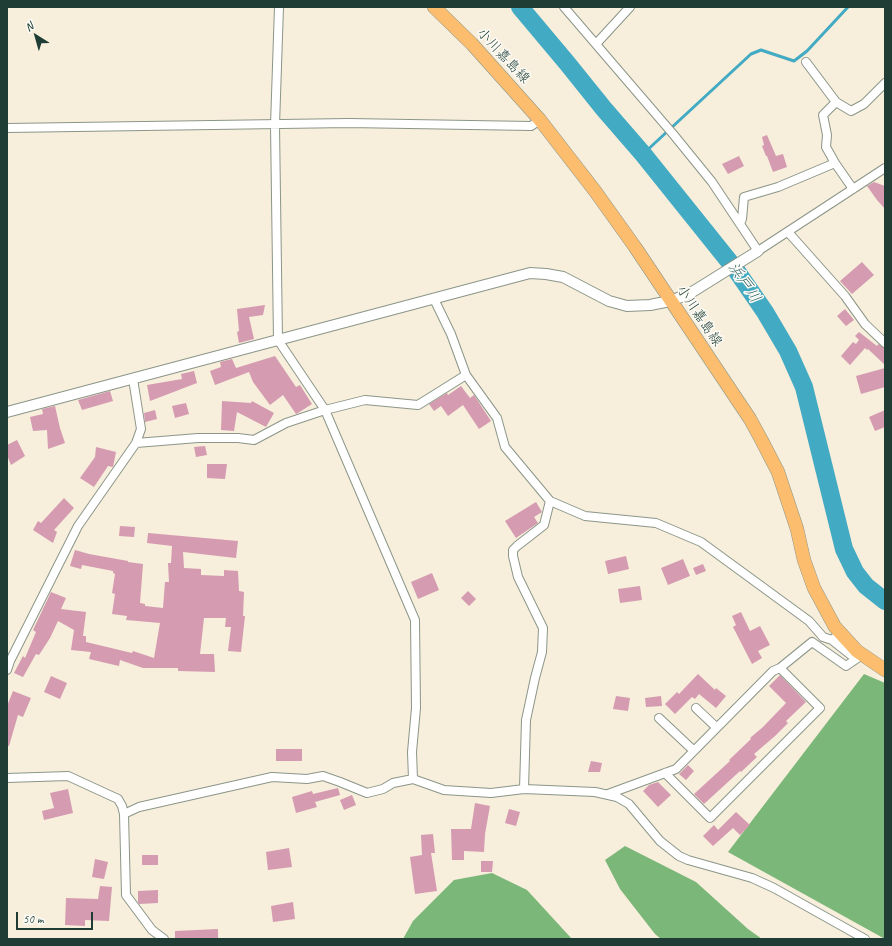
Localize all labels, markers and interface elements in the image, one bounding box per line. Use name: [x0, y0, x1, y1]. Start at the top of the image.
north arrow: [16, 16, 56, 56]
text: N: [22, 19, 36, 34]
street label: 小川嘉島線: [473, 25, 533, 87]
water label: 浜戸川: [724, 259, 764, 307]
street label: 小川嘉島線: [672, 282, 726, 350]
scale bar: [18, 904, 95, 930]
text: 50 m: [23, 911, 43, 927]

